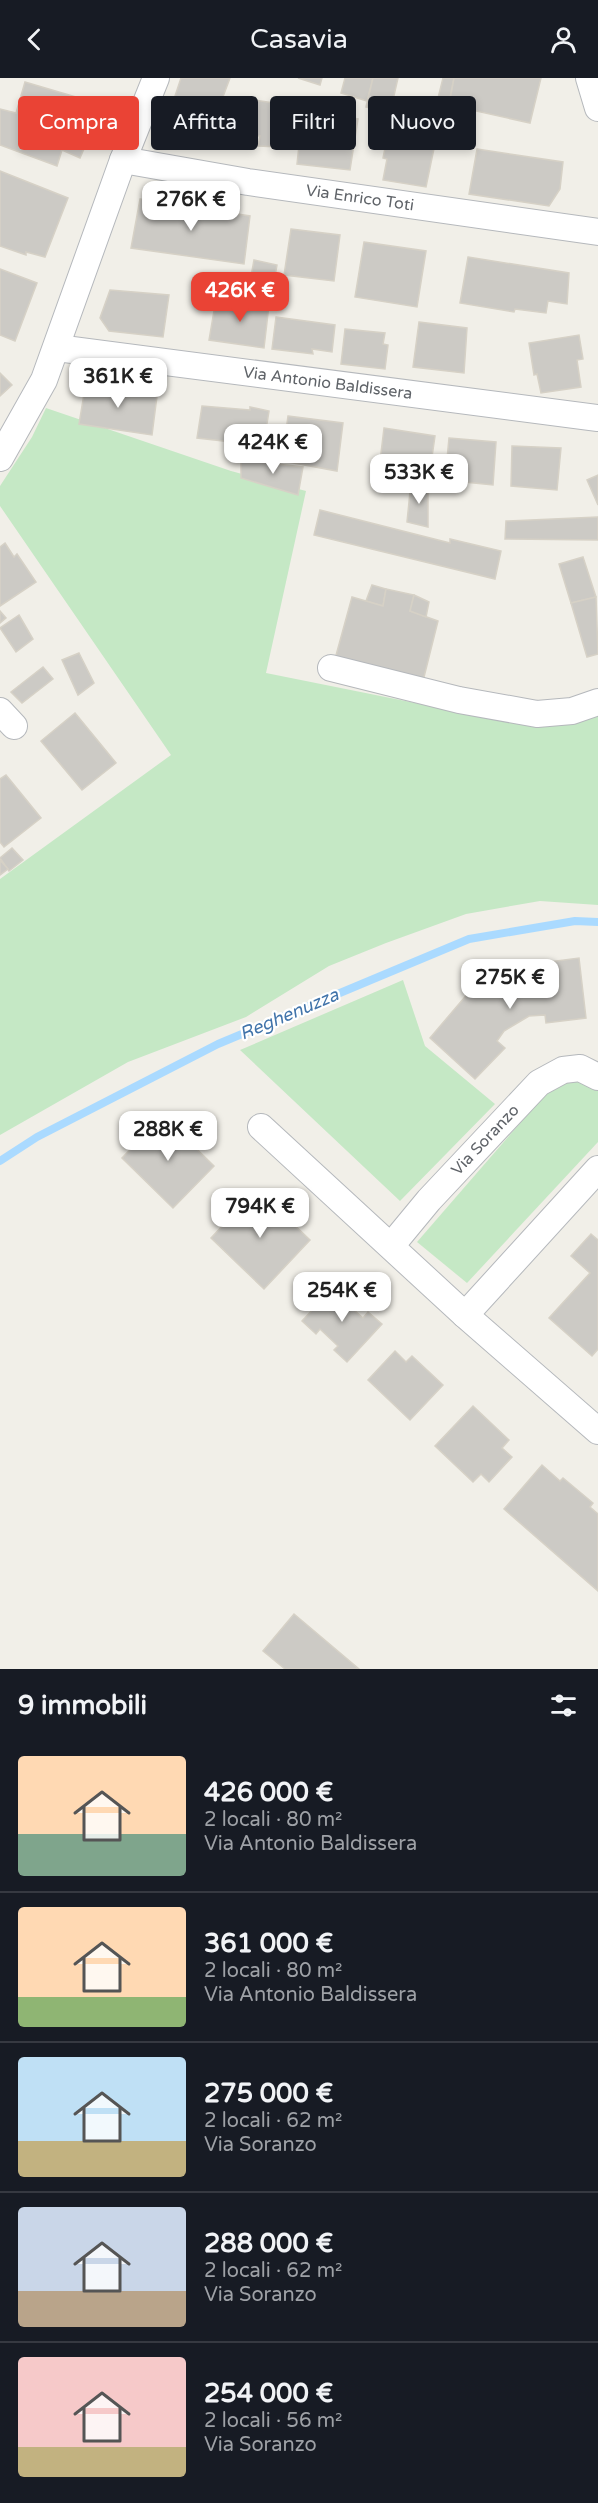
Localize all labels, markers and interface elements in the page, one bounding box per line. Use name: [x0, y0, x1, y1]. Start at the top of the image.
icon: back: [18, 23, 51, 56]
text: Casavia: [250, 23, 348, 56]
icon: person: [547, 23, 580, 56]
chip: Compra: [18, 96, 139, 150]
chip: Affitta: [151, 96, 258, 150]
chip: Filtri: [270, 96, 356, 150]
chip: Nuovo: [368, 96, 476, 150]
street label: Via Enrico Toti: [305, 180, 415, 216]
pin: 276K €: [142, 181, 240, 232]
text: 276K €: [156, 188, 226, 212]
pin: 426K €: [191, 272, 289, 323]
text: 426K €: [205, 279, 275, 303]
pin: 361K €: [69, 358, 167, 409]
street label: Via Antonio Baldissera: [242, 362, 414, 404]
text: 361K €: [83, 365, 153, 389]
pin: 424K €: [224, 424, 322, 475]
text: 424K €: [238, 431, 308, 455]
pin: 533K €: [370, 454, 468, 505]
text: 533K €: [384, 461, 454, 485]
pin: 275K €: [461, 959, 559, 1010]
text: 275K €: [475, 966, 545, 990]
water label: Reghenuzza: [236, 983, 343, 1045]
street label: Via Soranzo: [447, 1100, 524, 1180]
pin: 288K €: [119, 1111, 217, 1162]
text: 288K €: [133, 1118, 203, 1142]
pin: 794K €: [211, 1188, 309, 1239]
text: 794K €: [225, 1195, 295, 1219]
pin: 254K €: [293, 1272, 391, 1323]
text: 254K €: [307, 1279, 377, 1303]
icon: filters: [547, 1689, 580, 1722]
text: 9 immobili: [18, 1690, 147, 1721]
text: 426 000 €: [204, 1777, 333, 1808]
icon: home: [66, 1780, 138, 1852]
text: 2 locali · 80 m²: [204, 1808, 342, 1832]
text: Via Antonio Baldissera: [204, 1832, 417, 1856]
text: 361 000 €: [204, 1928, 333, 1959]
icon: home: [66, 1931, 138, 2003]
text: 2 locali · 80 m²: [204, 1959, 342, 1983]
text: Via Antonio Baldissera: [204, 1983, 417, 2007]
text: 275 000 €: [204, 2078, 333, 2109]
icon: home: [66, 2081, 138, 2153]
text: 2 locali · 62 m²: [204, 2109, 342, 2133]
text: Via Soranzo: [204, 2133, 317, 2157]
text: 288 000 €: [204, 2228, 333, 2259]
icon: home: [66, 2231, 138, 2303]
text: 2 locali · 62 m²: [204, 2259, 342, 2283]
text: Via Soranzo: [204, 2283, 317, 2307]
text: 254 000 €: [204, 2378, 333, 2409]
icon: home: [66, 2381, 138, 2453]
text: 2 locali · 56 m²: [204, 2409, 342, 2433]
text: Via Soranzo: [204, 2433, 317, 2457]

